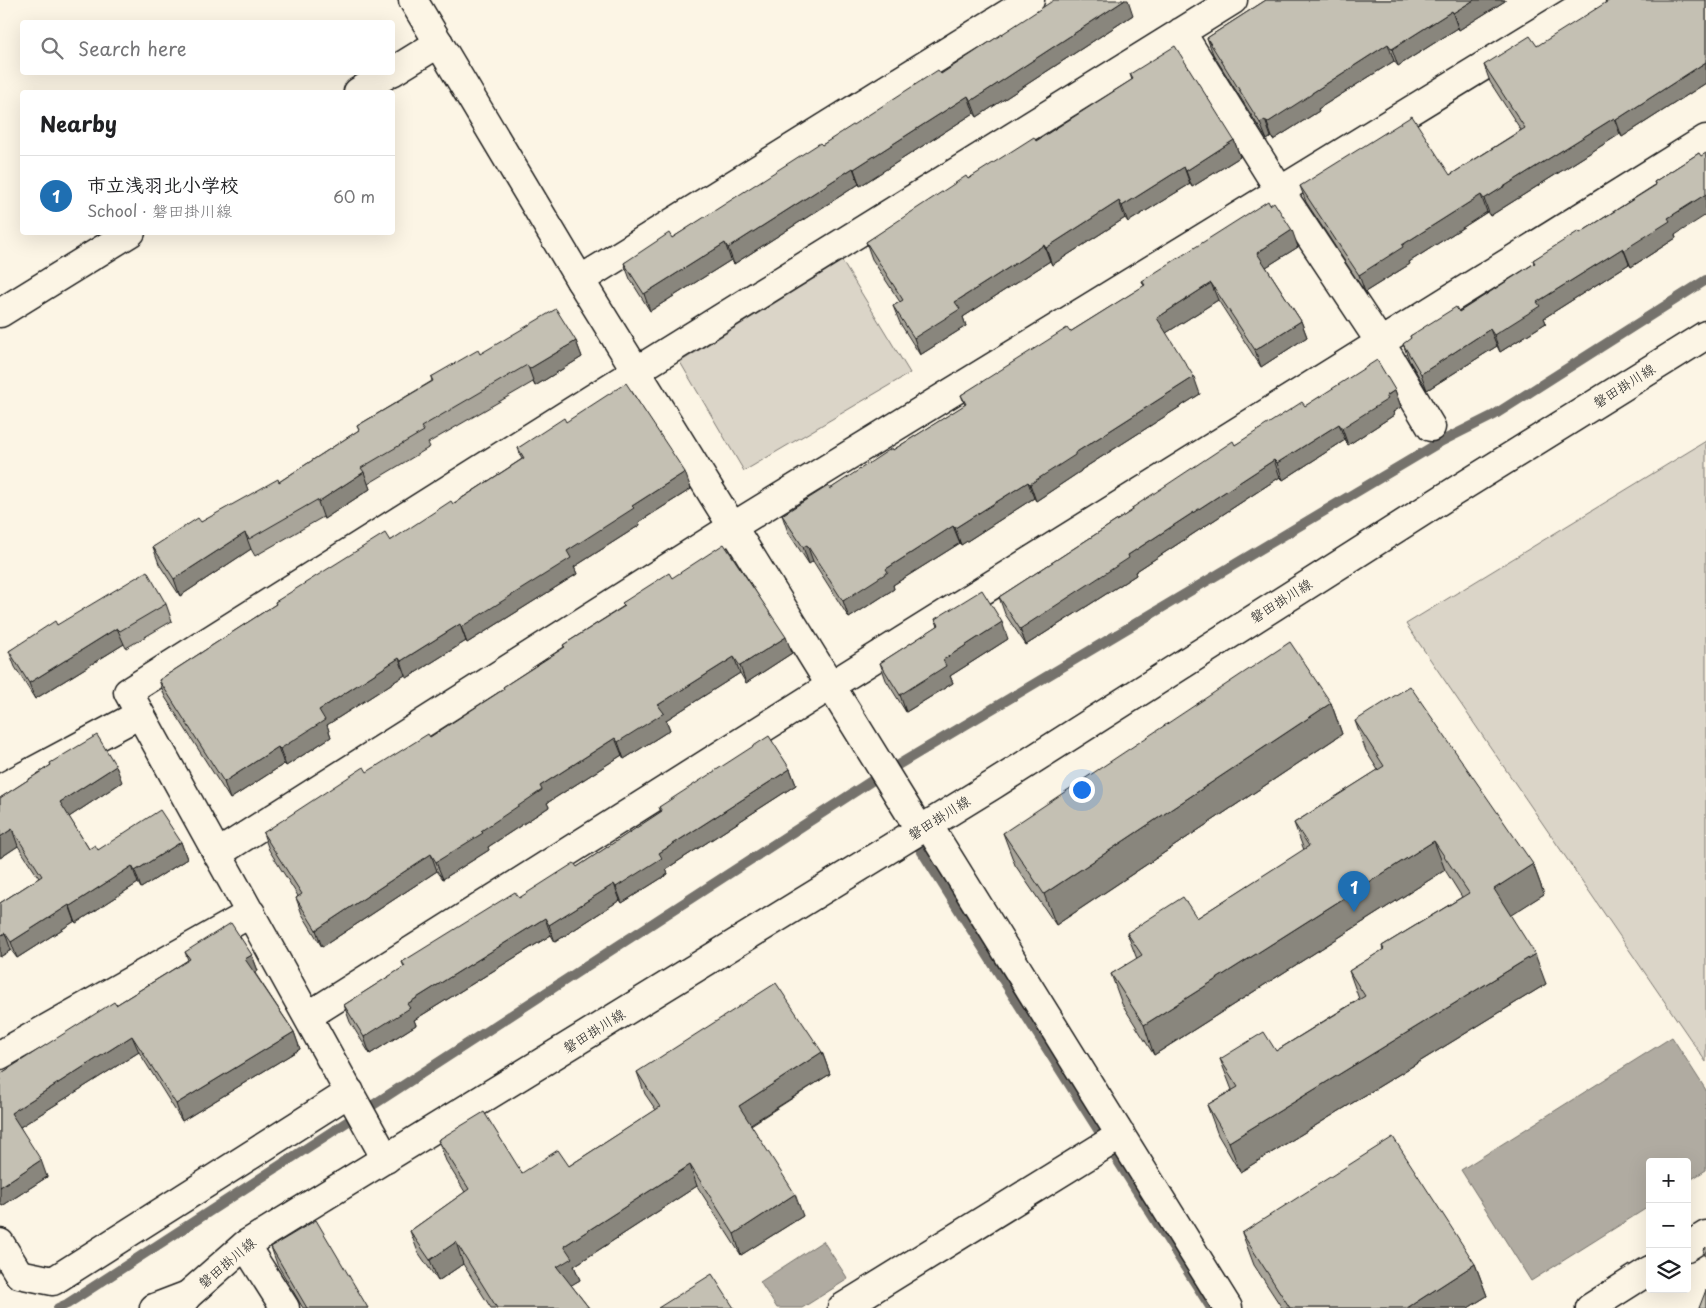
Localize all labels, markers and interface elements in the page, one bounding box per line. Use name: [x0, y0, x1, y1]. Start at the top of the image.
search box: [20, 20, 395, 75]
icon: search: [38, 34, 66, 62]
text: Search here: [78, 34, 187, 62]
text: Nearby: [40, 107, 117, 139]
text: 市立浅羽北小学校: [87, 170, 239, 198]
text: 1: [52, 184, 60, 208]
text: 60 m: [333, 184, 375, 208]
text: School · 磐田掛川線: [87, 198, 232, 222]
street label: 磐田掛川線: [1588, 358, 1659, 413]
street label: 磐田掛川線: [1245, 573, 1316, 628]
your location: [1069, 777, 1095, 803]
street label: 磐田掛川線: [903, 790, 974, 845]
pin: 1: [1338, 871, 1370, 912]
street label: 磐田掛川線: [558, 1003, 629, 1058]
map controls: [1646, 1158, 1691, 1293]
button: +: [1646, 1158, 1691, 1203]
button: −: [1646, 1203, 1691, 1248]
street label: 磐田掛川線: [193, 1232, 260, 1293]
button: layers: [1646, 1248, 1691, 1293]

